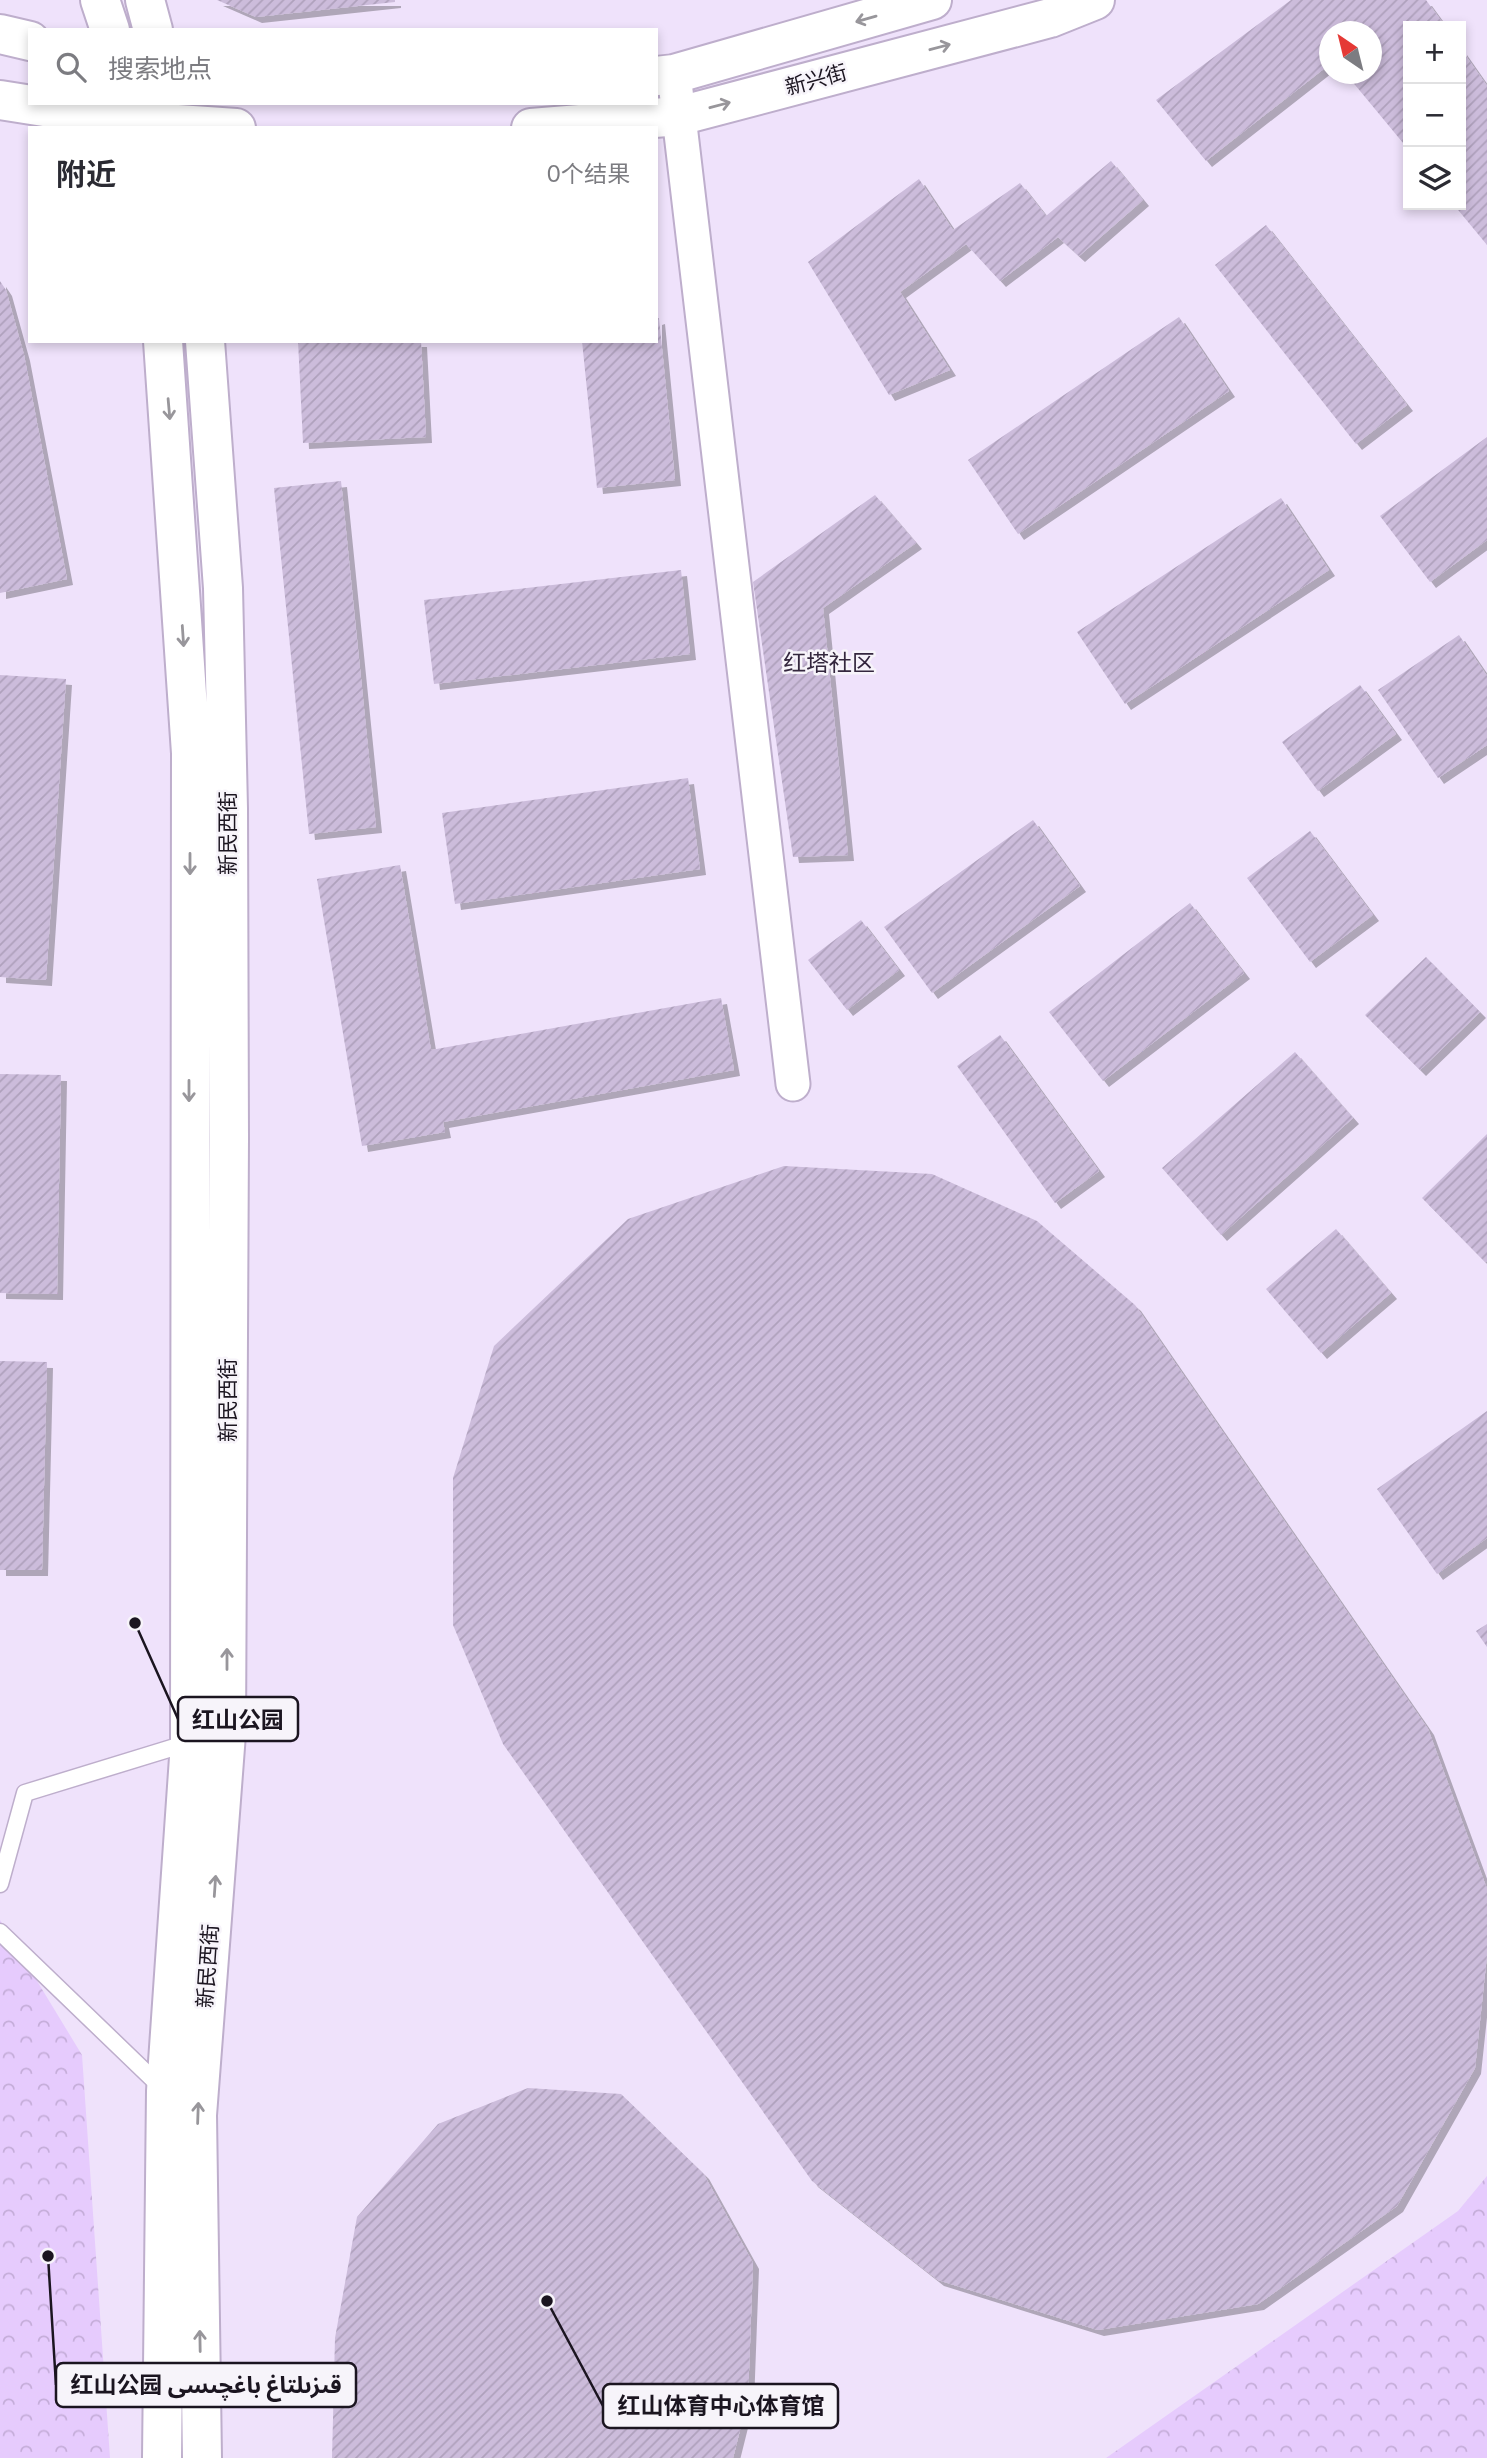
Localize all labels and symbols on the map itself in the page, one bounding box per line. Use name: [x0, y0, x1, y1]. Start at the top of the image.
one-way arrow: [855, 13, 877, 26]
north arrow: [1319, 21, 1382, 84]
one-way arrow: [928, 40, 951, 53]
street label: 新兴街: [782, 59, 850, 100]
one-way arrow: [708, 98, 731, 111]
one-way arrow: [163, 397, 176, 420]
one-way arrow: [177, 625, 190, 648]
district label: 红塔社区: [783, 649, 875, 677]
street label: 新民西街: [215, 791, 240, 875]
one-way arrow: [183, 852, 197, 875]
one-way arrow: [182, 1079, 196, 1102]
street label: 新民西街: [215, 1358, 240, 1442]
one-way arrow: [220, 1648, 234, 1671]
callout: 红山公园: [178, 1697, 298, 1741]
text: 红山公园: [192, 1706, 284, 1734]
one-way arrow: [208, 1875, 221, 1898]
street label: 新民西街: [192, 1923, 223, 2009]
one-way arrow: [191, 2102, 204, 2125]
one-way arrow: [193, 2330, 207, 2353]
callout: 红山公园 قىزىلتاغ باغچىسى: [56, 2363, 356, 2407]
text: 红山公园 قىزىلتاغ باغچىسى: [70, 2371, 342, 2402]
callout: 红山体育中心体育馆: [603, 2384, 838, 2428]
text: 红山体育中心体育馆: [618, 2392, 825, 2420]

